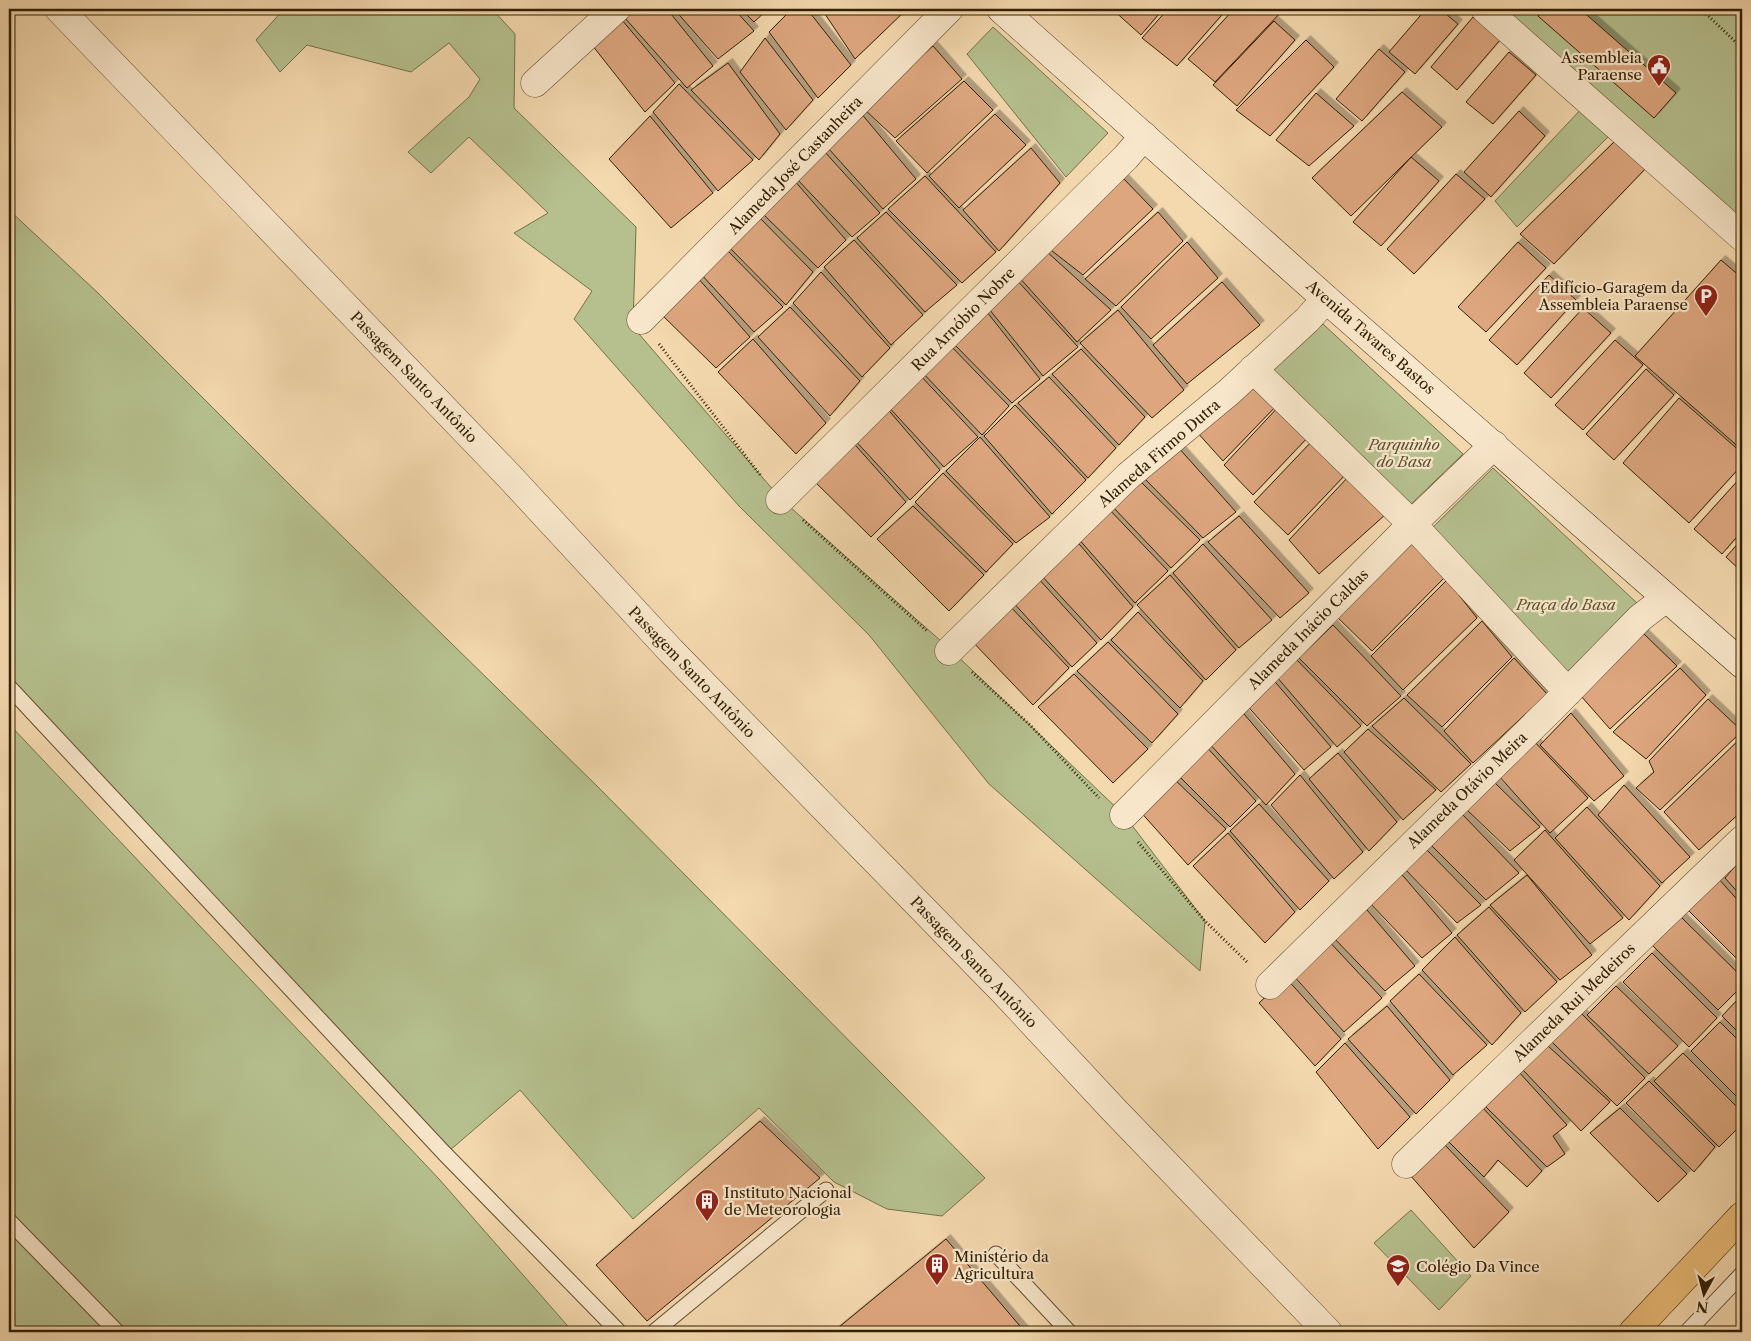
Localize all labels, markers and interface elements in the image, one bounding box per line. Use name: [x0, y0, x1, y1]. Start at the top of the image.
place label: Assembleia Paraense: [1560, 48, 1642, 84]
public building icon: Assembleia Paraense: [1646, 53, 1672, 87]
street label: Alameda José Castanheira: [723, 92, 866, 239]
street label: Rua Arnóbio Nobre: [907, 263, 1019, 375]
street label: Avenida Tavares Bastos: [1302, 275, 1439, 398]
place label: Edifício-Garagem da Assembleia Paraense: [1538, 278, 1688, 314]
parking icon: Edifício-Garagem da Assembleia Paraense: [1693, 283, 1719, 317]
street label: Passagem Santo Antônio: [346, 307, 482, 447]
street label: Alameda Firmo Dutra: [1093, 395, 1224, 512]
park label: Parquinho do Basa: [1367, 435, 1440, 471]
street label: Alameda Inácio Caldas: [1243, 565, 1372, 694]
park label: Praça do Basa: [1515, 595, 1616, 614]
street label: Passagem Santo Antônio: [624, 602, 760, 742]
street label: Alameda Otávio Meira: [1402, 728, 1531, 853]
street label: Passagem Santo Antônio: [906, 892, 1042, 1032]
street label: Alameda Rui Medeiros: [1508, 939, 1639, 1066]
place label: Instituto Nacional de Meteorologia: [724, 1183, 852, 1219]
building icon: Instituto Nacional de Meteorologia: [694, 1188, 720, 1222]
place label: Ministério da Agricultura: [953, 1247, 1049, 1283]
building icon: Ministério da Agricultura: [924, 1252, 950, 1286]
school or university icon: Colégio Da Vince: [1385, 1253, 1411, 1287]
place label: Colégio Da Vince: [1416, 1257, 1540, 1276]
north arrow: [1678, 1268, 1728, 1318]
text: N: [1695, 1297, 1710, 1317]

